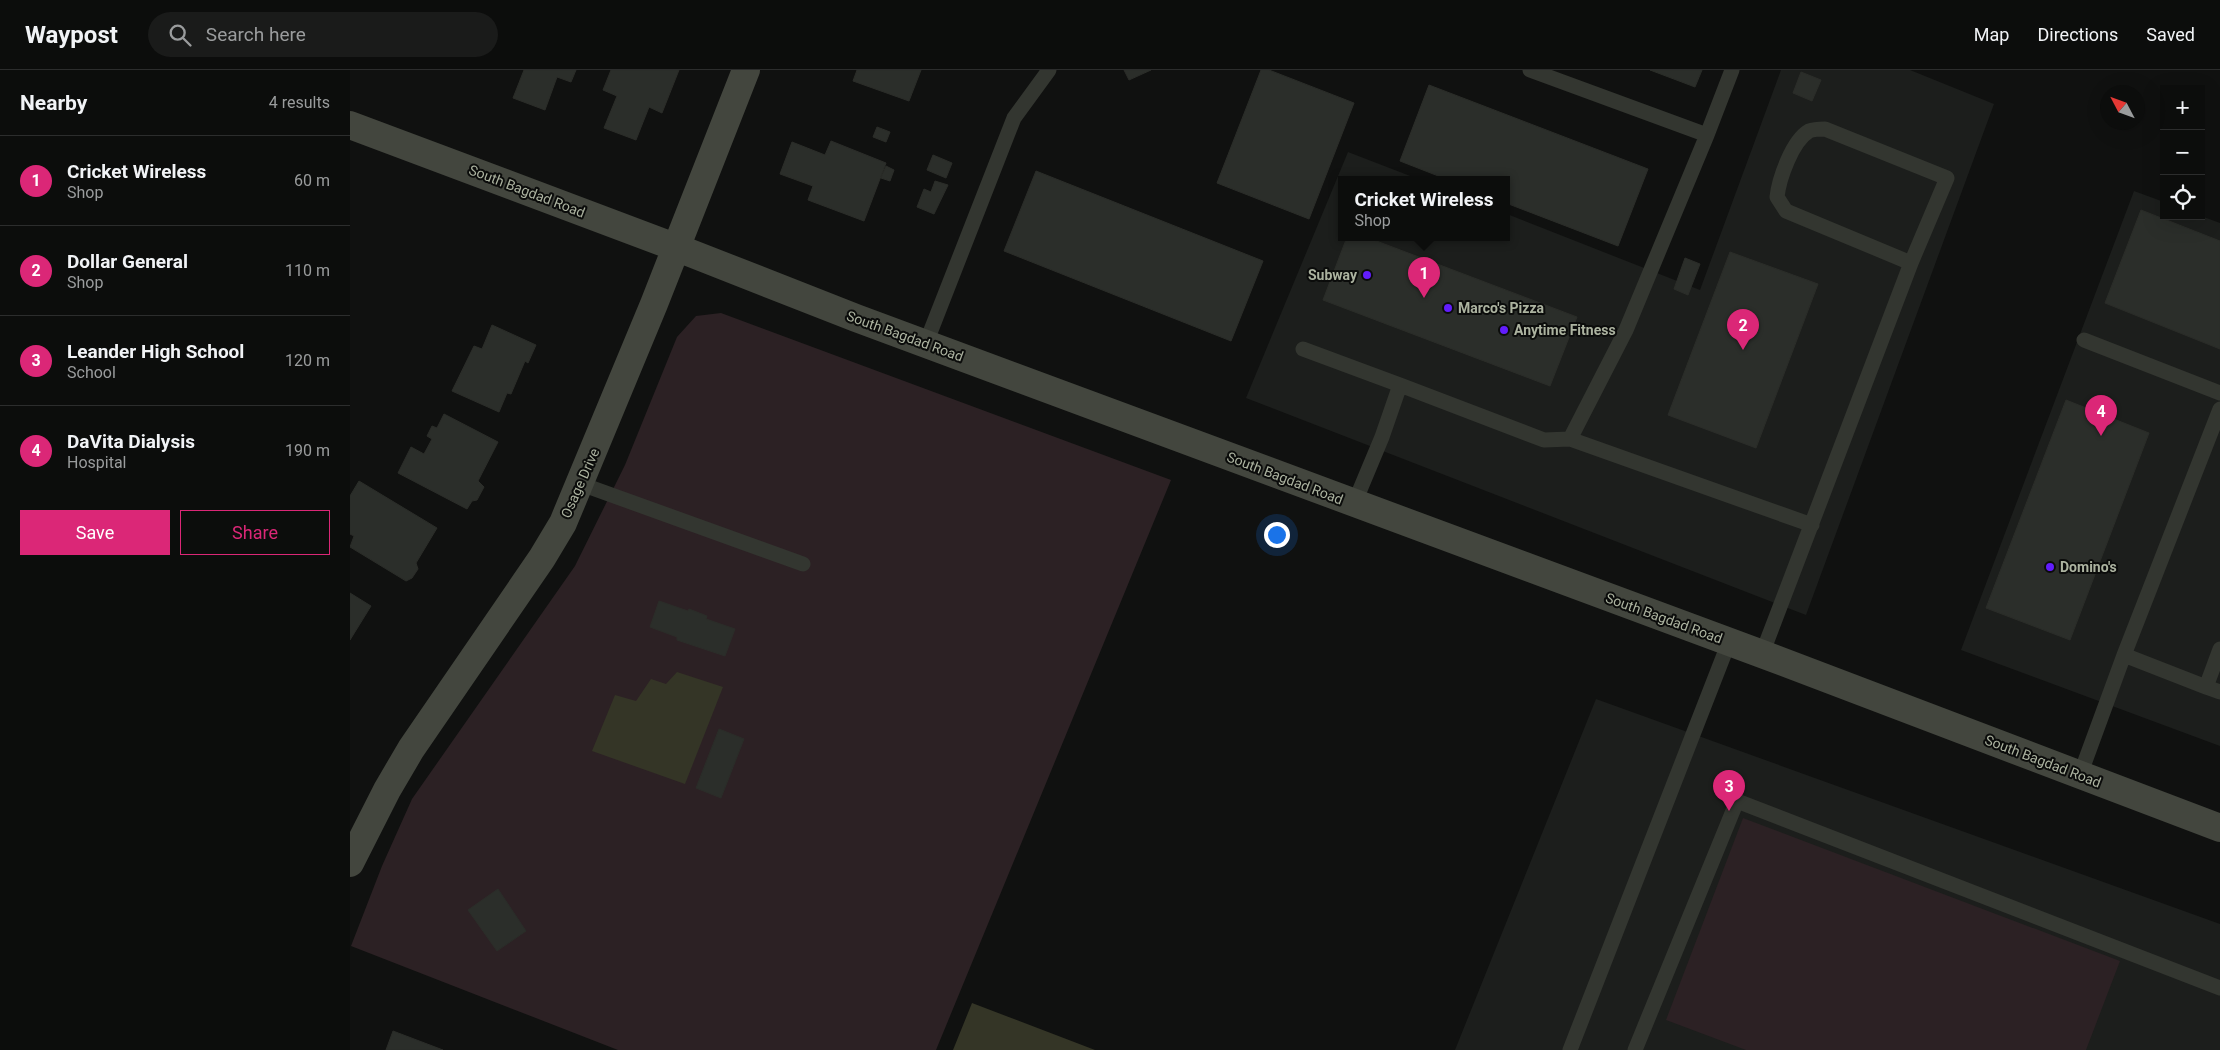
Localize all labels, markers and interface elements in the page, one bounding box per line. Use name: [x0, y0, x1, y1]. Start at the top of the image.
search box: [148, 12, 498, 57]
text: Waypost: [25, 21, 118, 49]
icon: search: [166, 21, 194, 49]
text: Search here: [206, 23, 306, 46]
text: Map: [1974, 24, 2009, 45]
text: Directions: [2037, 24, 2118, 45]
text: Saved: [2146, 24, 2195, 45]
north arrow: [2100, 85, 2145, 130]
map controls: [2160, 85, 2205, 220]
button: +: [2160, 85, 2205, 130]
text: Nearby: [20, 91, 87, 115]
text: 4 results: [269, 93, 330, 112]
button: −: [2160, 130, 2205, 175]
text: Cricket Wireless: [67, 160, 206, 183]
street label: South Bagdad Road: [467, 161, 587, 221]
text: 1: [31, 171, 41, 190]
text: 60 m: [294, 171, 330, 190]
button: locate: [2160, 175, 2205, 220]
popup: [1338, 176, 1510, 241]
text: Shop: [67, 183, 103, 202]
text: Cricket Wireless: [1354, 188, 1494, 211]
text: Shop: [1354, 211, 1391, 230]
text: Dollar General: [67, 250, 188, 273]
pin: 1: [1408, 257, 1440, 298]
text: 2: [31, 261, 41, 280]
text: 110 m: [285, 261, 330, 280]
place label: Subway: [1308, 267, 1358, 283]
marker: Subway: [1361, 269, 1373, 281]
text: Shop: [67, 273, 103, 292]
place label: Marco's Pizza: [1458, 300, 1545, 316]
marker: Marco's Pizza: [1442, 302, 1454, 314]
street label: South Bagdad Road: [844, 307, 966, 365]
pin: 2: [1727, 309, 1759, 350]
place label: Anytime Fitness: [1514, 322, 1616, 338]
marker: Anytime Fitness: [1498, 324, 1510, 336]
text: Leander High School: [67, 340, 244, 363]
text: 3: [31, 351, 41, 370]
text: 120 m: [285, 351, 330, 370]
text: School: [67, 363, 116, 382]
pin: 4: [2085, 395, 2117, 436]
text: DaVita Dialysis: [67, 430, 195, 453]
text: 4: [31, 441, 41, 460]
text: 190 m: [285, 441, 330, 460]
street label: Osage Drive: [558, 446, 602, 520]
street label: South Bagdad Road: [1225, 448, 1345, 508]
text: Hospital: [67, 453, 127, 472]
button: Save: [20, 510, 170, 555]
button: Share: [180, 510, 330, 555]
your location: [1264, 522, 1290, 548]
place label: Domino's: [2060, 559, 2117, 575]
marker: Domino's: [2044, 561, 2056, 573]
street label: South Bagdad Road: [1603, 589, 1725, 647]
street label: South Bagdad Road: [1983, 731, 2103, 791]
pin: 3: [1713, 770, 1745, 811]

